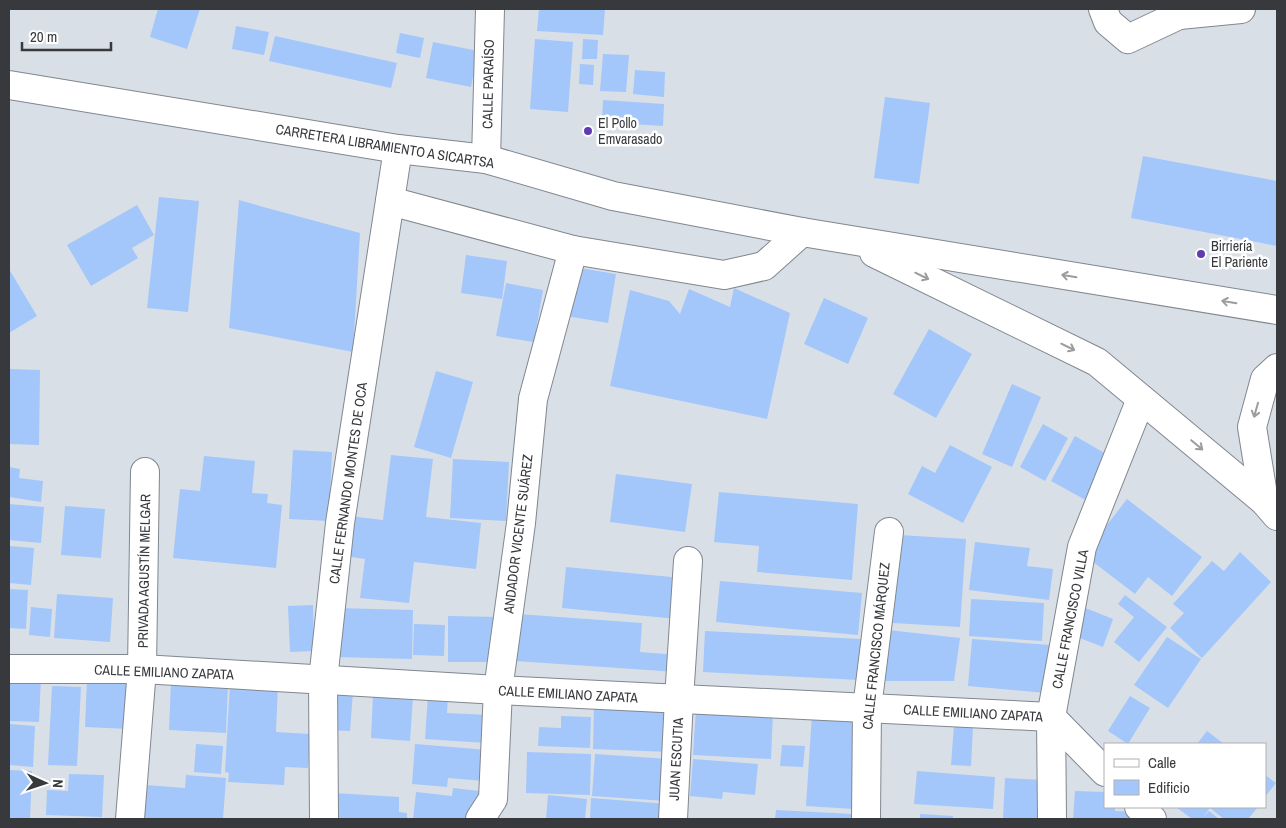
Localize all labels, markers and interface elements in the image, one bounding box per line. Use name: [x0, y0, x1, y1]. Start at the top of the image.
scale bar: [22, 20, 111, 52]
text: 20 m: [30, 26, 57, 47]
street label: CALLE PARAÍSO: [478, 39, 498, 129]
place label: El Pollo Emvarasado: [598, 114, 662, 148]
street label: CARRETERA LIBRAMIENTO A SICARTSA: [274, 120, 496, 172]
marker: El Pollo Emvarasado: [582, 125, 594, 137]
place label: Birriería El Pariente: [1211, 237, 1268, 271]
marker: Birriería El Pariente: [1195, 248, 1207, 260]
one-way arrow: [1061, 270, 1077, 280]
one-way arrow: [914, 272, 929, 281]
one-way arrow: [1222, 297, 1238, 307]
one-way arrow: [1060, 343, 1075, 353]
street label: CALLE FERNANDO MONTES DE OCA: [325, 381, 371, 585]
one-way arrow: [1251, 402, 1261, 418]
one-way arrow: [1190, 440, 1203, 451]
street label: ANDADOR VICENTE SUÁREZ: [499, 453, 537, 616]
street label: PRIVADA AGUSTÍN MELGAR: [134, 494, 154, 648]
street label: CALLE FRANCISCO VILLA: [1048, 547, 1092, 690]
street label: CALLE FRANCISCO MÁRQUEZ: [858, 562, 894, 730]
street label: CALLE EMILIANO ZAPATA: [94, 661, 234, 683]
street label: CALLE EMILIANO ZAPATA: [498, 681, 639, 707]
street label: CALLE EMILIANO ZAPATA: [903, 700, 1044, 726]
street label: JUAN ESCUTIA: [665, 717, 687, 801]
legend: [1104, 743, 1266, 808]
text: Calle: [1148, 752, 1176, 773]
north arrow: [20, 758, 70, 808]
text: Edificio: [1148, 777, 1190, 798]
text: N: [49, 779, 67, 788]

